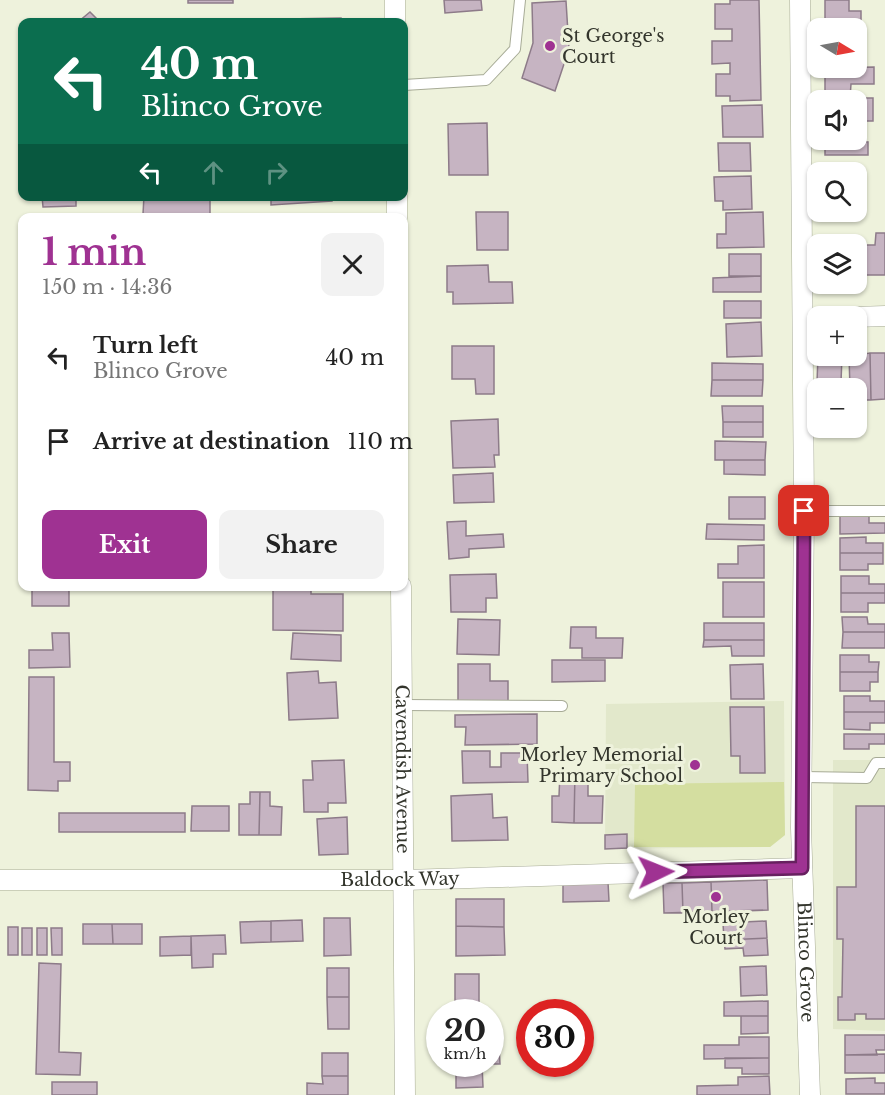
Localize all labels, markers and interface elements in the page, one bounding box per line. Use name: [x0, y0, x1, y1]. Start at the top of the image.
north arrow: [807, 18, 867, 78]
map controls: [807, 18, 867, 438]
place label: St George's Court: [562, 25, 664, 68]
text: 40 m: [141, 38, 258, 90]
marker: St George's Court: [543, 39, 557, 53]
icon: left: [42, 42, 120, 120]
text: Blinco Grove: [141, 90, 323, 123]
button: sound: [807, 90, 867, 150]
icon: left: [134, 156, 167, 189]
icon: ahead: [197, 156, 230, 189]
icon: right: [260, 156, 293, 189]
button: search: [807, 162, 867, 222]
text: 1 min: [42, 230, 146, 275]
button: close: [321, 233, 384, 296]
button: layers: [807, 234, 867, 294]
text: 150 m · 14:36: [42, 275, 172, 299]
button: +: [807, 306, 867, 366]
text: Turn left: [93, 332, 198, 359]
icon: left: [42, 341, 75, 374]
text: 40 m: [326, 344, 384, 371]
text: Blinco Grove: [93, 359, 228, 383]
button: −: [807, 378, 867, 438]
icon: arrive: [42, 425, 75, 458]
text: Arrive at destination: [93, 428, 330, 455]
text: 110 m: [348, 428, 413, 455]
pin: [778, 485, 829, 536]
icon: arrive: [787, 494, 820, 527]
button: Exit: [42, 510, 207, 579]
button: Share: [219, 510, 384, 579]
street label: Cavendish Avenue: [391, 684, 414, 854]
place label: Morley Memorial Primary School: [520, 744, 683, 787]
marker: Morley Memorial Primary School: [688, 758, 702, 772]
position arrow: [624, 840, 688, 904]
street label: Baldock Way: [340, 867, 460, 891]
marker: Morley Court: [709, 890, 723, 904]
street label: Blinco Grove: [792, 901, 819, 1023]
place label: Morley Court: [683, 906, 750, 949]
speed limit sign: 30: [516, 999, 594, 1077]
text: 20: [444, 1012, 486, 1049]
text: km/h: [444, 1044, 486, 1063]

